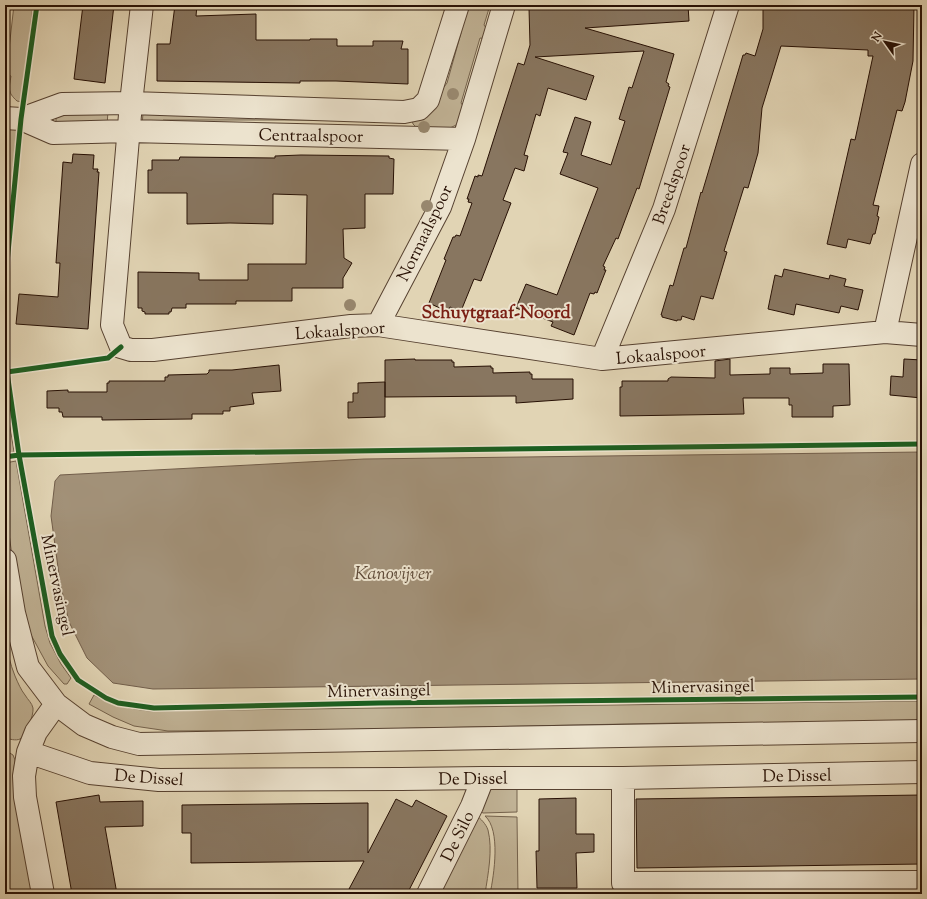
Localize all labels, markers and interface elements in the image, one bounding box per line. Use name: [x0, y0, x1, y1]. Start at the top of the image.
north arrow: [865, 22, 905, 62]
text: N: [868, 29, 887, 46]
street label: Centraalspoor: [258, 124, 364, 150]
street label: Breedspoor: [648, 141, 698, 228]
street label: Normaalspoor: [392, 181, 460, 286]
district label: Schuytgraaf-Noord: [421, 301, 571, 327]
street label: Lokaalspoor: [294, 317, 387, 347]
street label: Lokaalspoor: [615, 340, 708, 372]
street label: Minervasingel: [34, 532, 79, 639]
water label: Kanovijver: [354, 562, 432, 588]
street label: Minervasingel: [651, 675, 755, 701]
street label: Minervasingel: [327, 679, 431, 705]
street label: De Dissel: [762, 764, 832, 790]
street label: De Dissel: [113, 765, 184, 793]
street label: De Dissel: [438, 767, 508, 793]
street label: De Silo: [436, 807, 481, 866]

